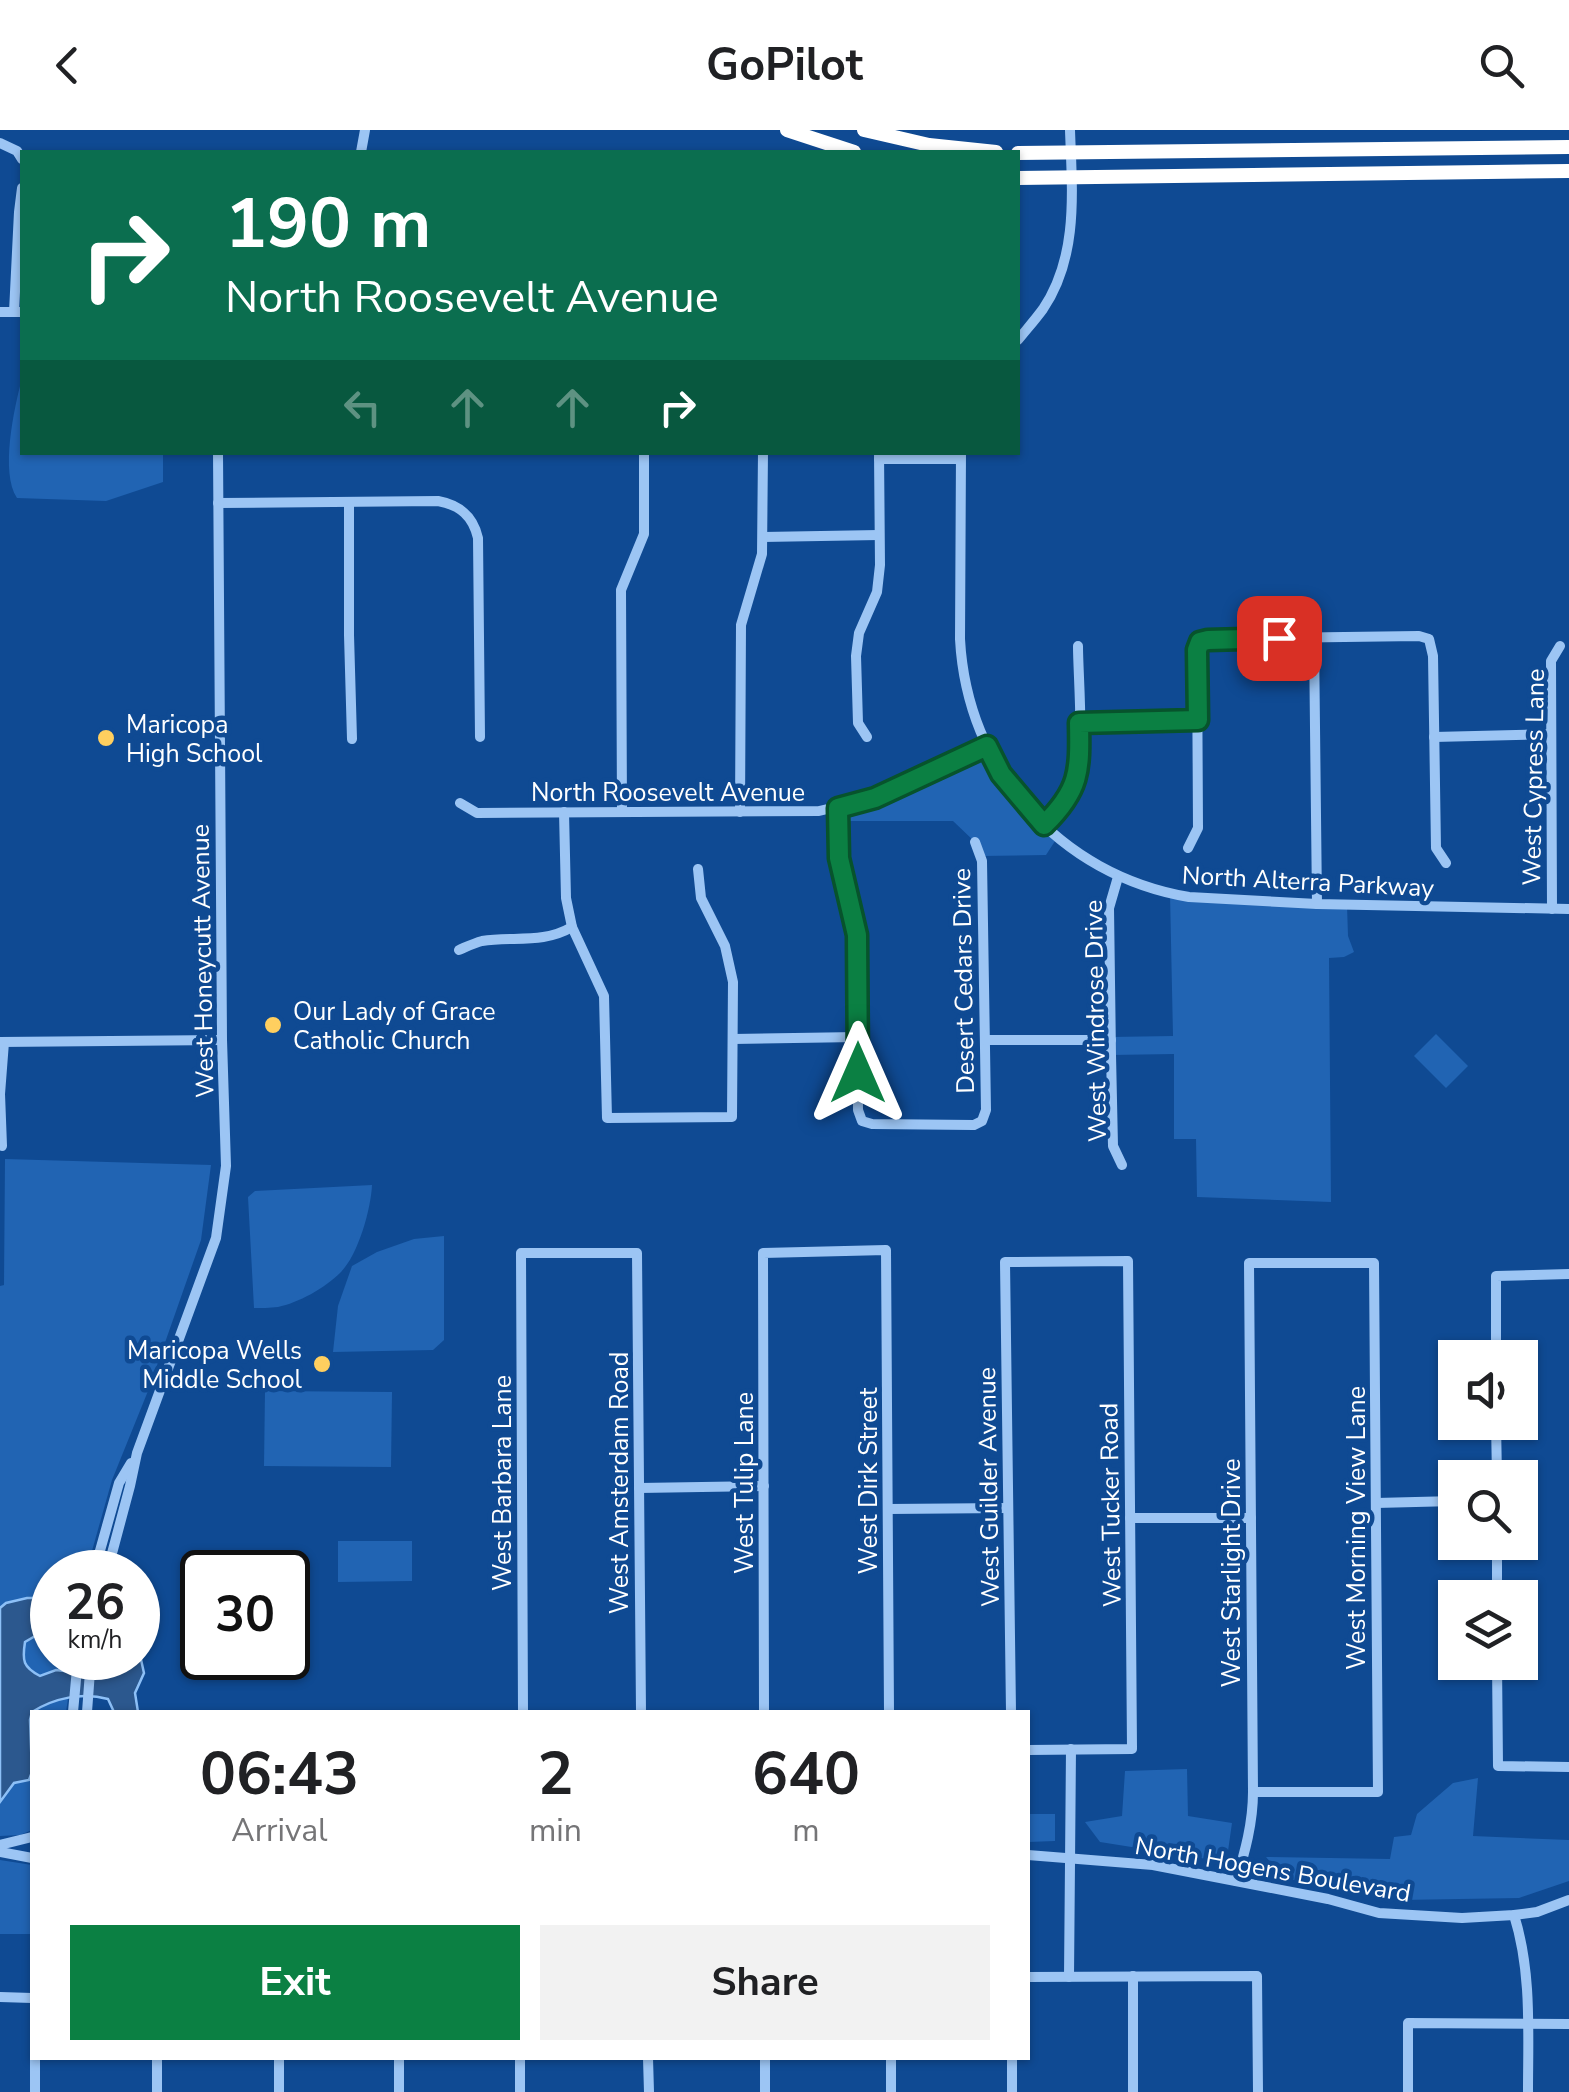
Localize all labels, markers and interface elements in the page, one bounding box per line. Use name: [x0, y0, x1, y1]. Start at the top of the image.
text: GoPilot: [706, 35, 863, 96]
icon: back: [40, 38, 95, 93]
icon: search: [1474, 38, 1529, 93]
text: 190 m: [225, 176, 431, 272]
icon: right: [60, 190, 190, 320]
text: North Roosevelt Avenue: [225, 267, 719, 328]
icon: left: [335, 380, 390, 435]
icon: ahead: [440, 380, 495, 435]
icon: ahead: [545, 380, 600, 435]
icon: right: [650, 380, 705, 435]
pin: [1237, 596, 1322, 681]
icon: arrive: [1252, 611, 1307, 666]
street label: West Cypress Lane: [1515, 668, 1553, 886]
place label: Maricopa High School: [126, 708, 263, 771]
marker: Maricopa High School: [95, 727, 117, 749]
street label: North Roosevelt Avenue: [531, 776, 805, 810]
street label: West Honeycutt Avenue: [184, 824, 222, 1098]
street label: North Alterra Parkway: [1181, 858, 1435, 906]
street label: Desert Cedars Drive: [945, 868, 983, 1094]
street label: West Windrose Drive: [1077, 900, 1115, 1142]
place label: Our Lady of Grace Catholic Church: [293, 995, 496, 1058]
marker: Our Lady of Grace Catholic Church: [262, 1014, 284, 1036]
position arrow: [806, 1021, 910, 1125]
place label: Maricopa Wells Middle School: [127, 1334, 303, 1397]
map controls: [1438, 1340, 1538, 1680]
button: sound: [1438, 1340, 1538, 1440]
street label: West Amsterdam Road: [603, 1352, 637, 1614]
marker: Maricopa Wells Middle School: [311, 1353, 333, 1375]
street label: West Guilder Avenue: [970, 1367, 1008, 1607]
street label: West Barbara Lane: [486, 1375, 520, 1591]
street label: West Morning View Lane: [1340, 1386, 1374, 1670]
street label: West Dirk Street: [852, 1387, 886, 1574]
street label: West Tulip Lane: [728, 1392, 762, 1574]
street label: West Tucker Road: [1092, 1403, 1130, 1607]
street label: West Starlight Drive: [1215, 1458, 1249, 1688]
button: search: [1438, 1460, 1538, 1560]
speed limit sign: 30: [180, 1550, 310, 1680]
text: 26: [65, 1568, 125, 1637]
button: layers: [1438, 1580, 1538, 1680]
text: km/h: [67, 1623, 123, 1657]
text: 06:43: [200, 1733, 359, 1815]
text: 2: [537, 1733, 573, 1815]
text: 640: [752, 1733, 860, 1815]
text: Arrival: [231, 1809, 328, 1852]
text: min: [529, 1809, 582, 1852]
text: m: [792, 1809, 820, 1852]
street label: North Hogens Boulevard: [1132, 1829, 1413, 1911]
button: Exit: [70, 1925, 520, 2040]
button: Share: [540, 1925, 990, 2040]

